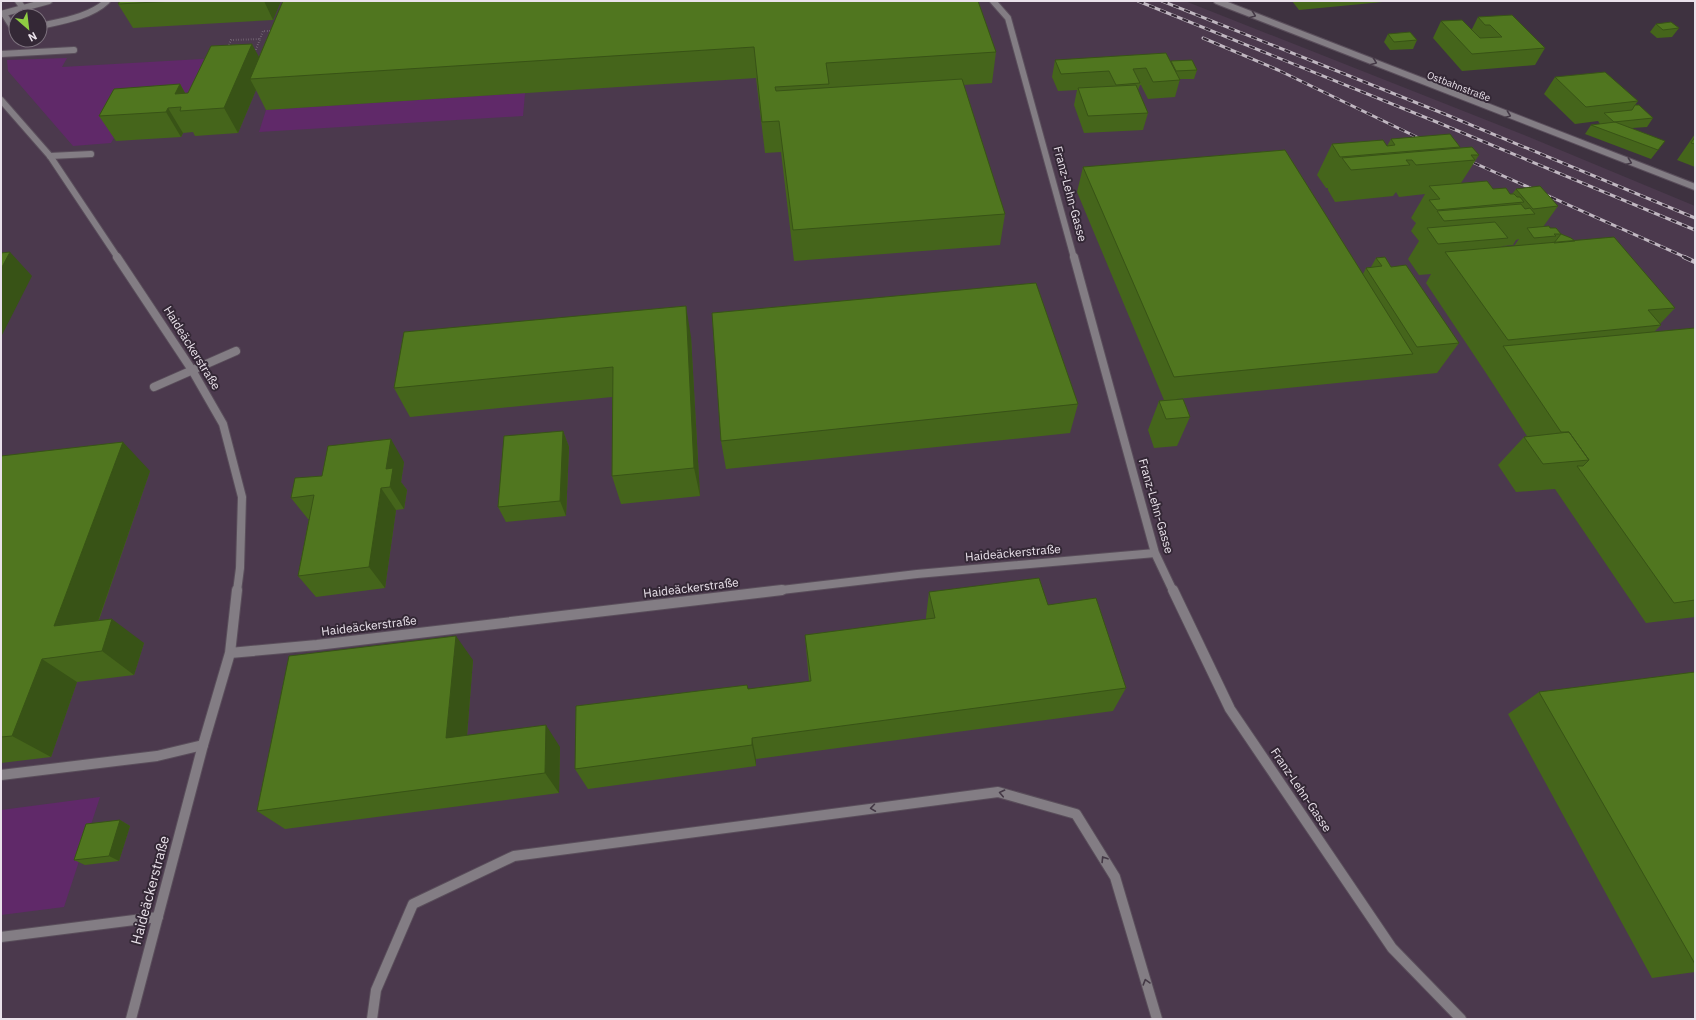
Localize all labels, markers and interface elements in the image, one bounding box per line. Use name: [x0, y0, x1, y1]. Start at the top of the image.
north arrow: [8, 8, 48, 48]
one-way arrow: [1249, 11, 1256, 19]
text: N: [26, 29, 39, 45]
one-way arrow: [1371, 58, 1378, 66]
street label: Ostbahnstraße: [1425, 68, 1493, 105]
one-way arrow: [1505, 110, 1512, 118]
street label: Franz-Lehn-Gasse: [1051, 145, 1091, 244]
one-way arrow: [1626, 157, 1633, 165]
street label: Haideäckerstraße: [161, 303, 224, 393]
street label: Franz-Lehn-Gasse: [1136, 457, 1177, 556]
street label: Haideäckerstraße: [964, 541, 1062, 564]
street label: Haideäckerstraße: [642, 574, 740, 601]
street label: Haideäckerstraße: [320, 612, 418, 639]
street label: Franz-Lehn-Gasse: [1268, 745, 1335, 835]
one-way arrow: [999, 790, 1005, 798]
one-way arrow: [870, 803, 876, 812]
street label: Haideäckerstraße: [127, 833, 173, 946]
one-way arrow: [1101, 856, 1109, 863]
one-way arrow: [1142, 978, 1151, 985]

